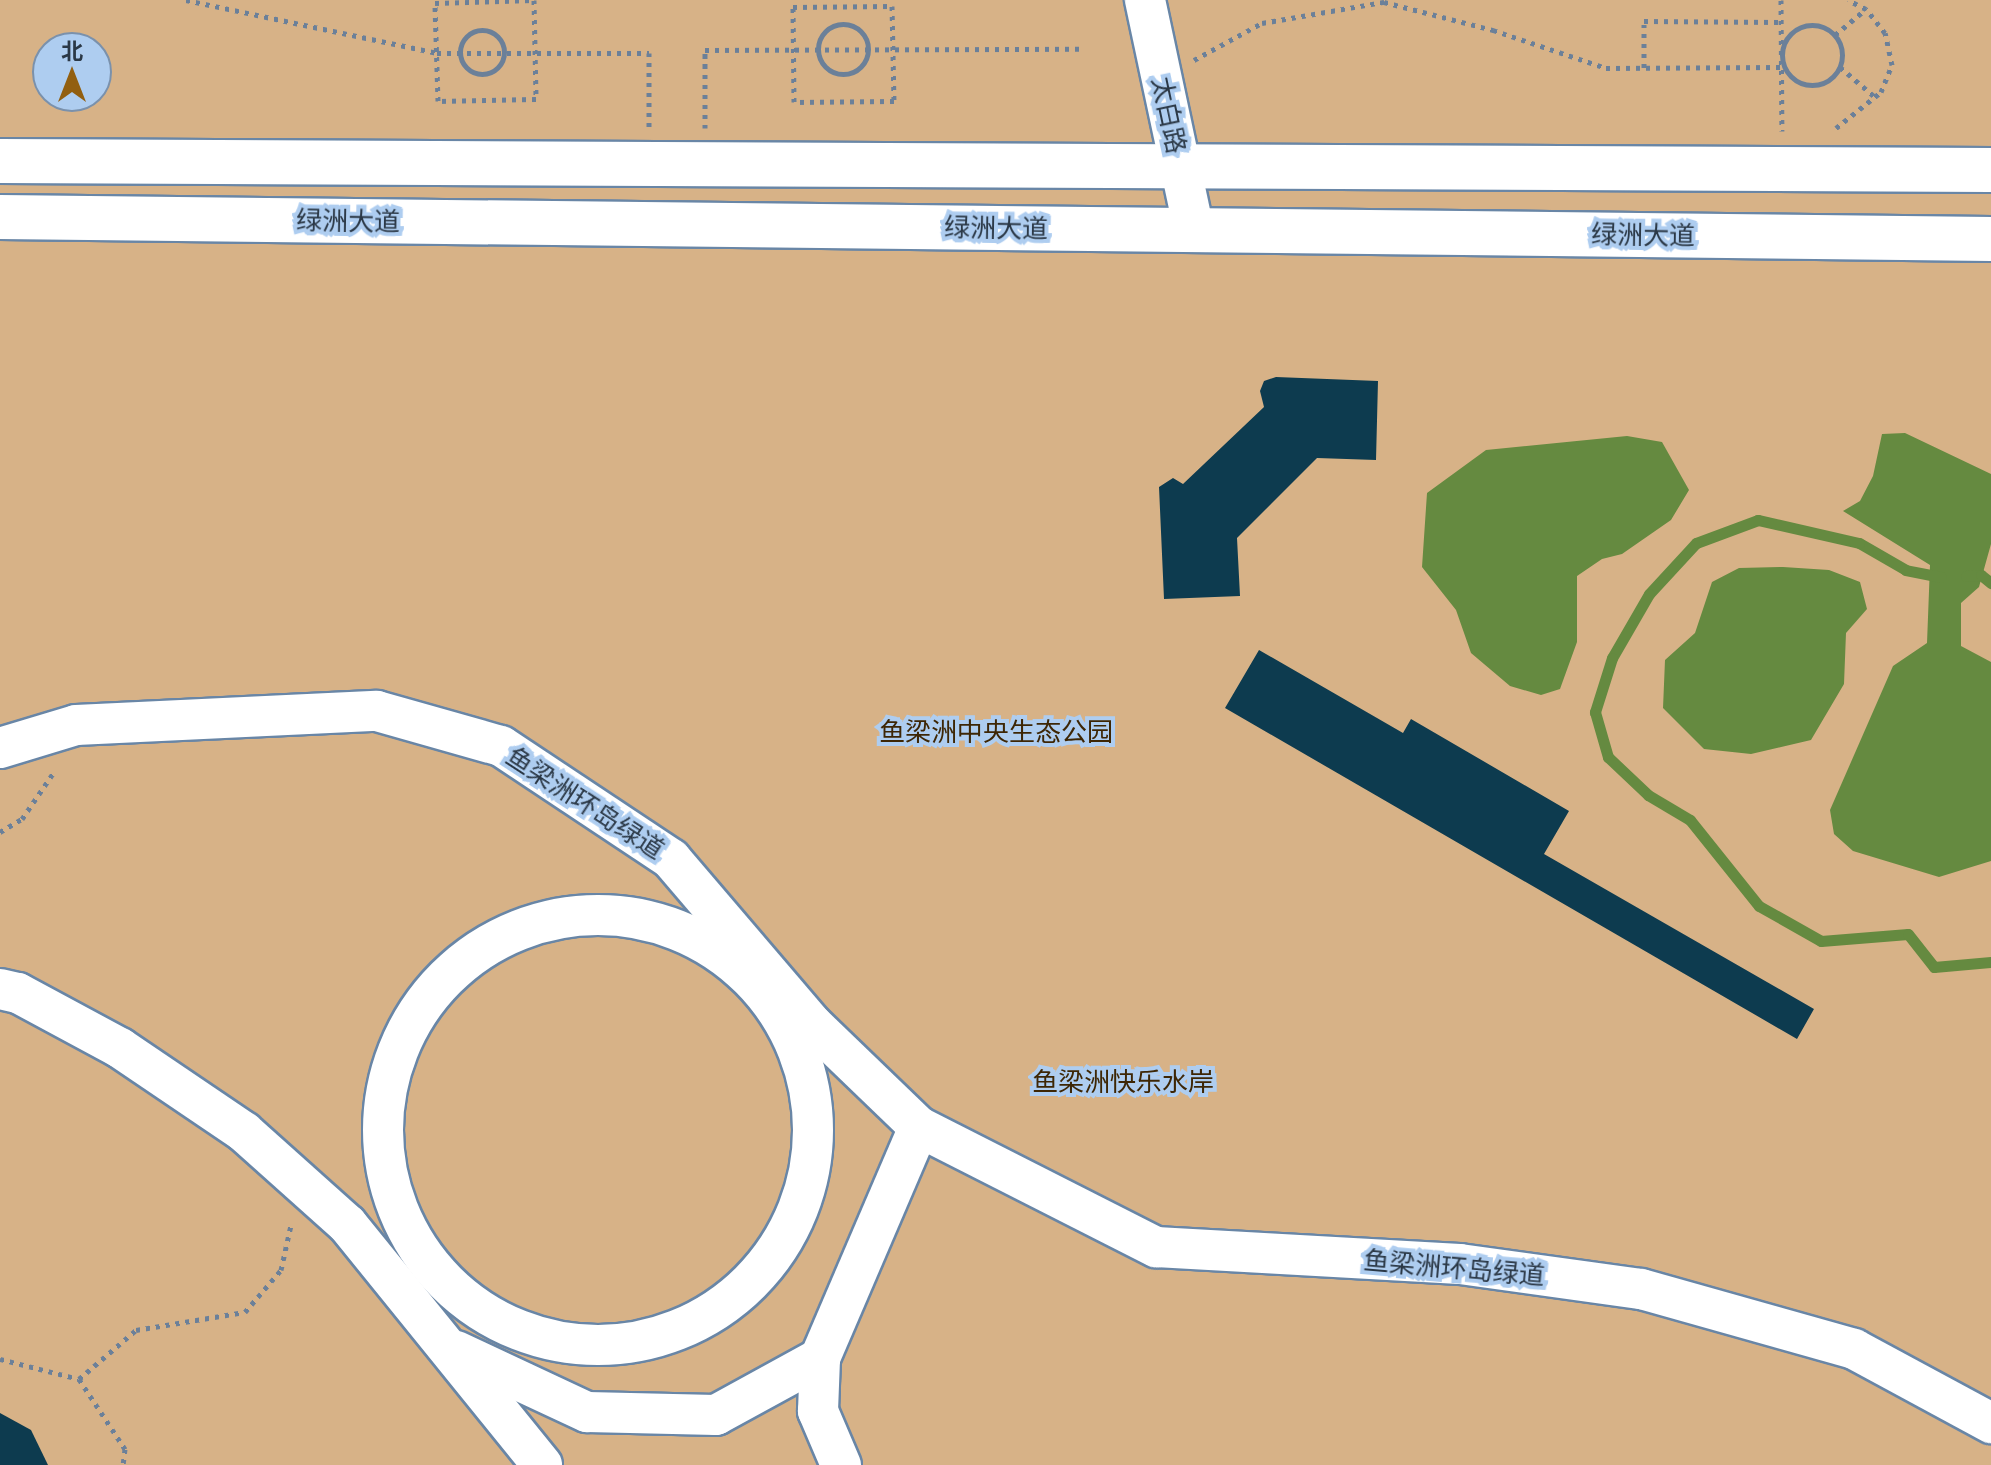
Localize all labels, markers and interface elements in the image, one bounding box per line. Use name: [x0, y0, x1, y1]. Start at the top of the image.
north arrow: [32, 32, 112, 112]
text: 北: [61, 35, 83, 65]
street label: 太白路: [1146, 74, 1192, 156]
street label: 绿洲大道: [296, 204, 400, 238]
street label: 绿洲大道: [944, 211, 1048, 245]
street label: 绿洲大道: [1591, 218, 1695, 252]
park label: 鱼梁洲中央生态公园: [879, 716, 1113, 748]
street label: 鱼梁洲环岛绿道: [500, 740, 670, 866]
park label: 鱼梁洲快乐水岸: [1032, 1066, 1214, 1098]
street label: 鱼梁洲环岛绿道: [1362, 1245, 1546, 1291]

